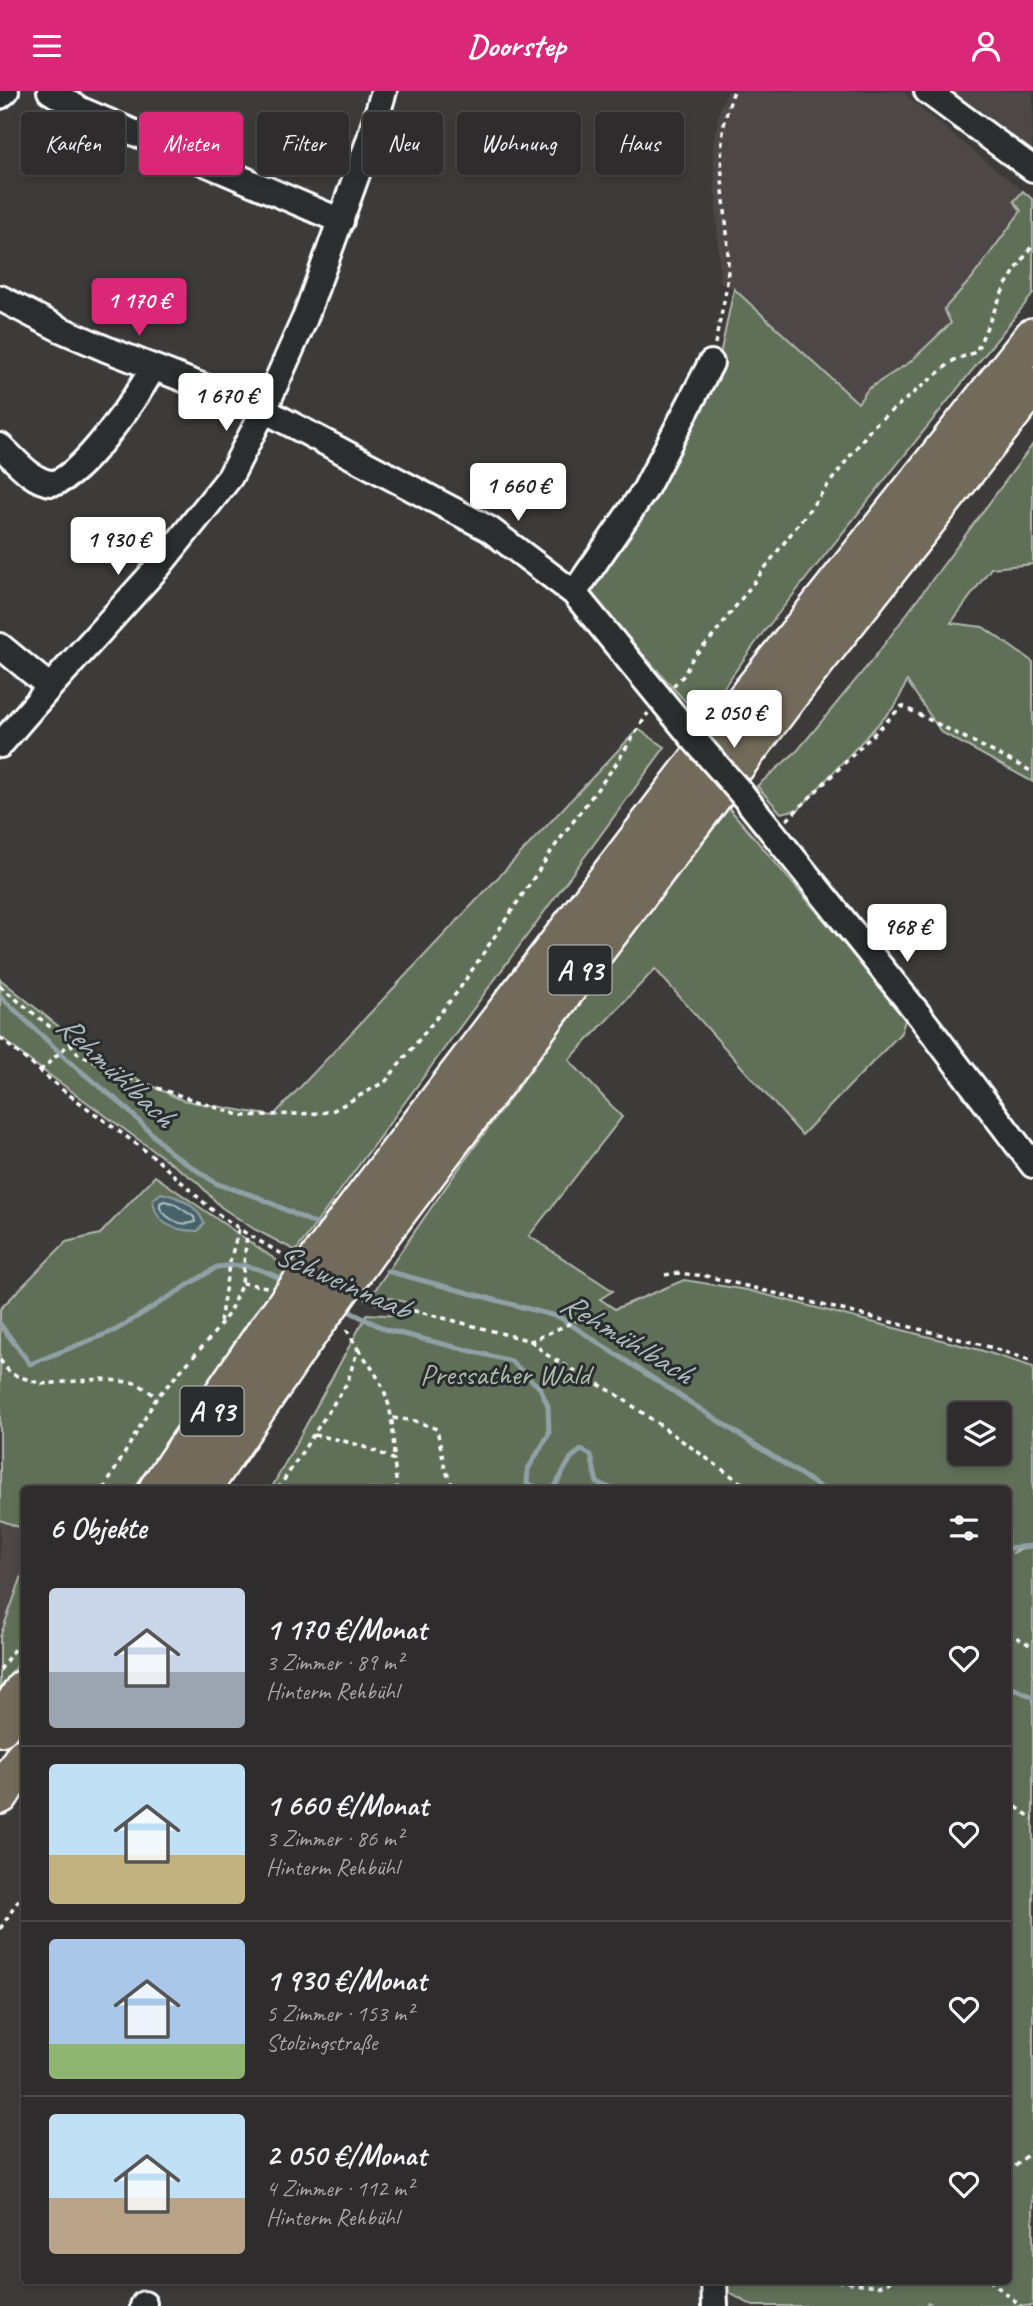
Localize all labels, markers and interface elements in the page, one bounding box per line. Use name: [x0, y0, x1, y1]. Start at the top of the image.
text: Doorstep: [467, 25, 566, 66]
icon: menu: [28, 27, 66, 65]
icon: person: [967, 27, 1005, 65]
chip: Kaufen: [21, 112, 125, 175]
chip: Mieten: [139, 112, 243, 175]
chip: Filter: [257, 112, 349, 175]
chip: Neu: [363, 112, 443, 175]
chip: Wohnung: [457, 112, 581, 175]
chip: Haus: [595, 112, 684, 175]
pin: 1 170 €: [74, 279, 204, 338]
text: 1 170 €: [108, 286, 170, 315]
pin: 1 670 €: [161, 373, 291, 433]
text: 1 670 €: [194, 381, 258, 410]
pin: 1 660 €: [453, 463, 583, 523]
text: 1 660 €: [486, 471, 550, 500]
pin: 1 930 €: [53, 517, 183, 577]
text: 1 930 €: [87, 525, 149, 554]
pin: 2 050 €: [669, 691, 799, 750]
text: 2 050 €: [703, 698, 765, 727]
pin: 968 €: [858, 905, 956, 964]
text: 968 €: [883, 912, 931, 941]
road number: A 93: [548, 945, 612, 994]
water label: Rehmühlbach: [48, 1006, 186, 1138]
water label: Schweinnaab: [269, 1233, 421, 1331]
water label: Rehmühlbach: [553, 1282, 703, 1395]
park label: Pressather Wald: [420, 1355, 594, 1393]
road number: A 93: [180, 1387, 244, 1435]
map controls: [948, 1402, 1011, 1465]
button: layers: [948, 1402, 1011, 1465]
text: 6 Objekte: [49, 1509, 146, 1547]
icon: filters: [945, 1509, 983, 1547]
text: 1 170 €/Monat: [266, 1610, 427, 1648]
icon: home: [105, 1616, 189, 1700]
icon: heart: [945, 1639, 983, 1677]
text: 3 Zimmer · 89 m²: [266, 1648, 403, 1677]
text: Hinterm Rehbühl: [266, 1677, 399, 1706]
text: 1 660 €/Monat: [266, 1786, 428, 1824]
icon: home: [105, 1792, 189, 1876]
icon: heart: [945, 1815, 983, 1853]
text: 3 Zimmer · 86 m²: [266, 1824, 403, 1853]
text: Hinterm Rehbühl: [266, 1853, 399, 1882]
text: 1 930 €/Monat: [266, 1961, 426, 1999]
icon: home: [105, 1967, 189, 2051]
icon: heart: [945, 1990, 983, 2028]
text: 5 Zimmer · 153 m²: [266, 1999, 413, 2028]
text: Stolzingstraße: [266, 2028, 377, 2057]
text: 2 050 €/Monat: [266, 2136, 426, 2174]
icon: home: [105, 2142, 189, 2226]
icon: heart: [945, 2165, 983, 2203]
text: 4 Zimmer · 112 m²: [266, 2174, 413, 2203]
text: Hinterm Rehbühl: [266, 2203, 399, 2232]

